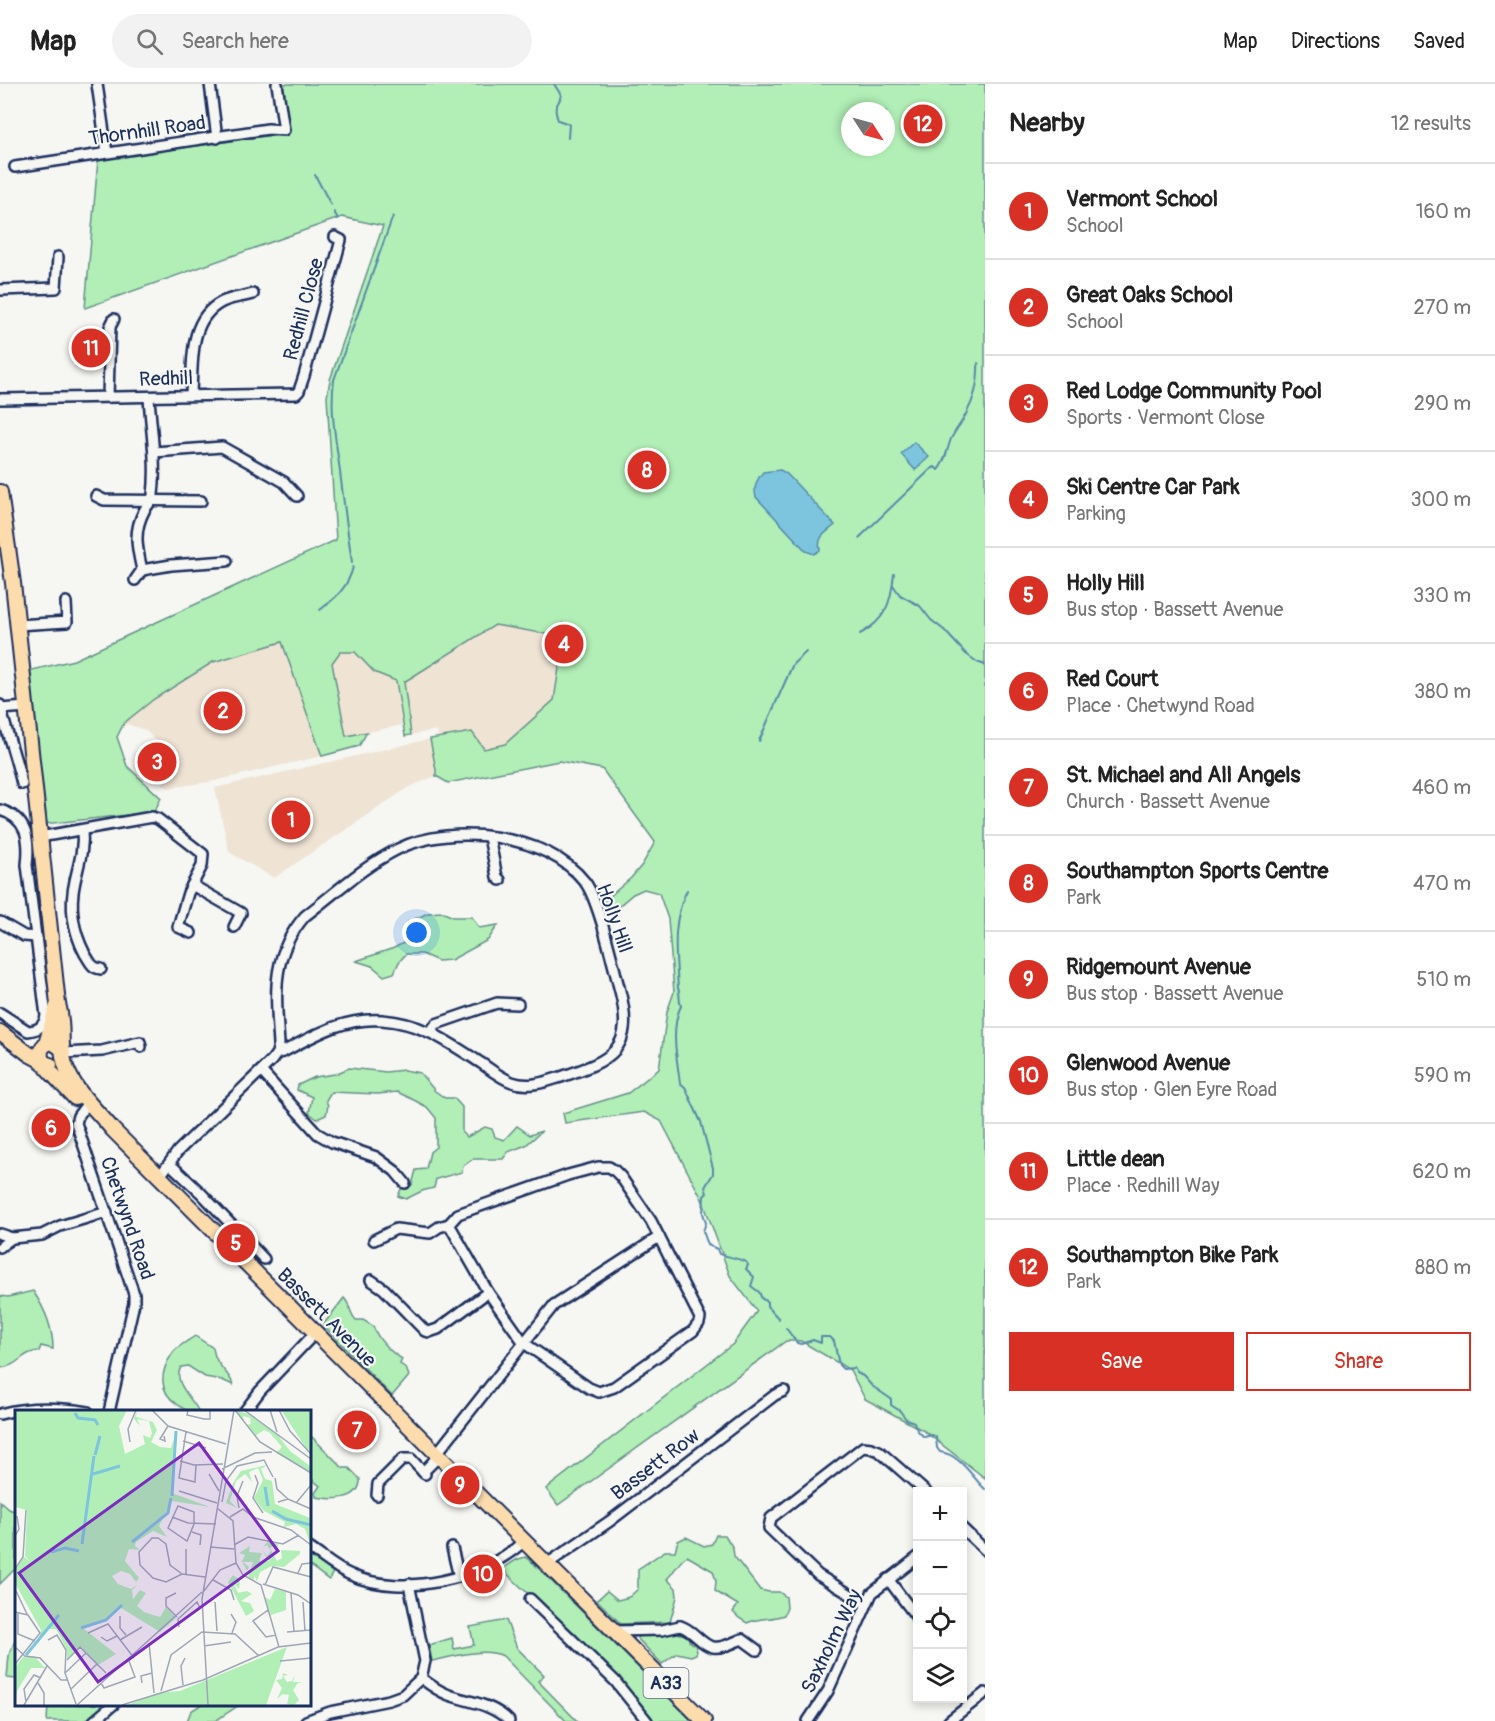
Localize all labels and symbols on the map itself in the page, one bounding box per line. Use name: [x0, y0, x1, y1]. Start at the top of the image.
north arrow: [841, 102, 895, 156]
pin: 12: [904, 102, 942, 147]
street label: Thornhill Road: [87, 110, 207, 151]
street label: Redhill Close: [278, 255, 329, 363]
pin: 11: [72, 326, 110, 370]
street label: Redhill: [139, 365, 193, 392]
pin: 8: [628, 448, 666, 492]
pin: 4: [544, 622, 584, 666]
pin: 2: [204, 688, 242, 734]
pin: 3: [138, 740, 176, 784]
pin: 1: [272, 798, 310, 842]
street label: Holly Hill: [591, 880, 638, 956]
your location: [402, 918, 431, 947]
pin: 6: [32, 1106, 70, 1150]
street label: Chetwynd Road: [95, 1153, 160, 1283]
pin: 5: [216, 1220, 256, 1266]
street label: Bassett Avenue: [272, 1262, 382, 1372]
pin: 7: [338, 1408, 376, 1452]
inset map: [15, 1410, 310, 1706]
street label: Bassett Row: [606, 1423, 705, 1506]
pin: 9: [440, 1462, 480, 1508]
pin: 10: [464, 1552, 502, 1596]
street label: Saxholm Way: [795, 1585, 868, 1697]
road number: A33: [644, 1668, 688, 1698]

